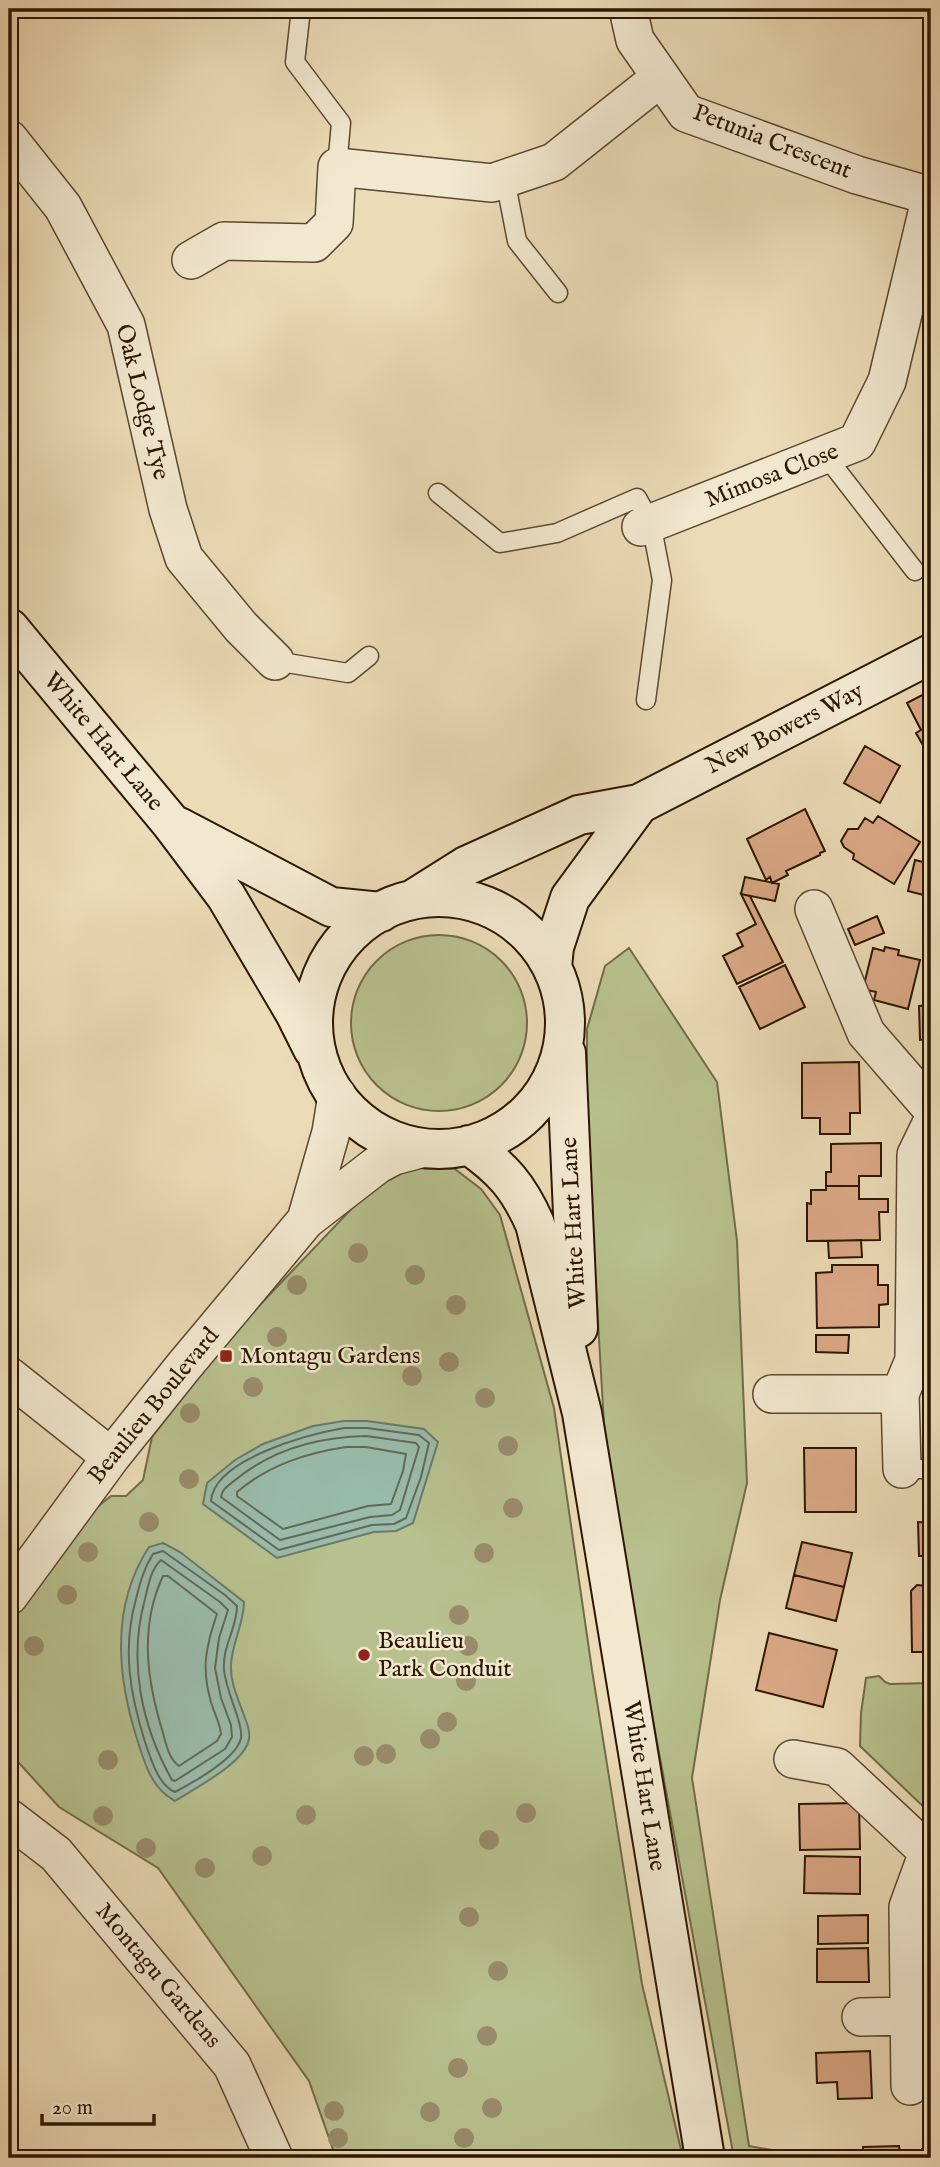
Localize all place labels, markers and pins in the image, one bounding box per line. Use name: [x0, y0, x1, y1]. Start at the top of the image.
place label: Montagu Gardens: [240, 1341, 421, 1372]
marker: Montagu Gardens: [218, 1348, 234, 1364]
place label: Beaulieu Park Conduit: [378, 1626, 512, 1685]
marker: Beaulieu Park Conduit: [356, 1647, 372, 1663]

